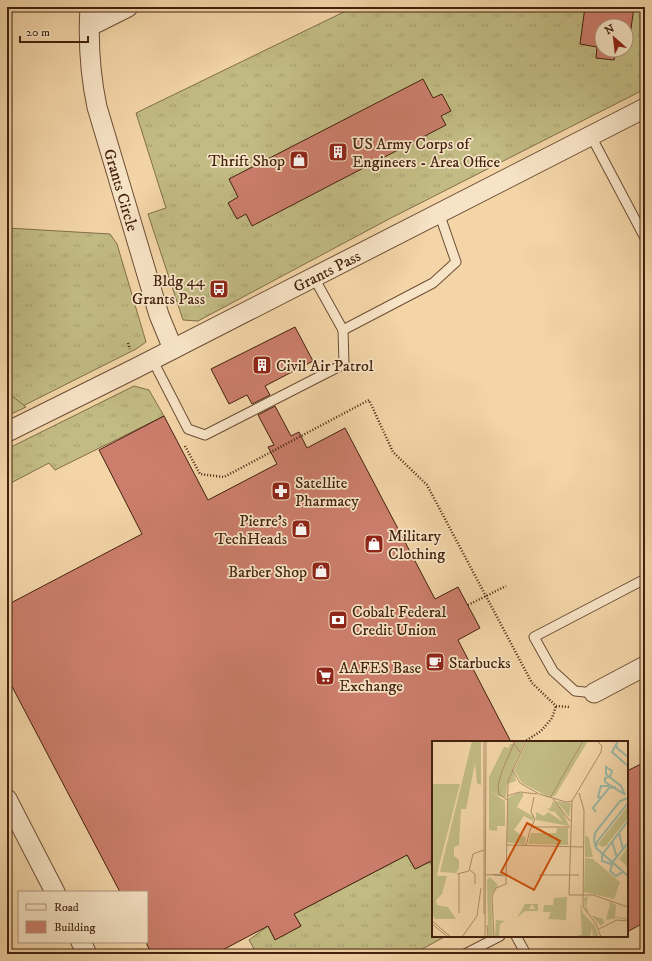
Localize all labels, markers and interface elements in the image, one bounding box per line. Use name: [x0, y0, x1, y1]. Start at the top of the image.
scale bar: [20, 18, 88, 44]
north arrow: [594, 18, 634, 58]
text: N: [603, 22, 617, 38]
text: 20 m: [26, 25, 50, 40]
place label: US Army Corps of Engineers - Area Office: [352, 134, 500, 172]
building icon: US Army Corps of Engineers - Area Office: [327, 141, 349, 163]
street label: Grants Circle: [99, 147, 143, 234]
shop icon: Thrift Shop: [288, 149, 310, 171]
place label: Thrift Shop: [208, 151, 285, 171]
street label: Grants Pass: [290, 246, 364, 297]
place label: Bldg 44 Grants Pass: [132, 271, 206, 309]
bus stop icon: Bldg 44 Grants Pass: [208, 278, 230, 300]
building icon: Civil Air Patrol: [251, 354, 273, 376]
place label: Civil Air Patrol: [276, 356, 374, 376]
place label: Satellite Pharmacy: [295, 473, 359, 511]
pharmacy icon: Satellite Pharmacy: [270, 480, 292, 502]
place label: Pierre's TechHeads: [215, 511, 287, 549]
shop icon: Pierre's TechHeads: [290, 518, 312, 540]
place label: Military Clothing: [388, 526, 445, 564]
shop icon: Military Clothing: [363, 533, 385, 555]
shop icon: Barber Shop: [310, 560, 332, 582]
place label: Barber Shop: [228, 562, 307, 582]
place label: Cobalt Federal Credit Union: [352, 602, 446, 640]
bank icon: Cobalt Federal Credit Union: [327, 609, 349, 631]
cafe icon: Starbucks: [424, 651, 446, 673]
place label: Starbucks: [449, 653, 511, 673]
place label: AAFES Base Exchange: [339, 658, 422, 696]
supermarket icon: AAFES Base Exchange: [314, 665, 336, 687]
inset map: [432, 741, 628, 937]
legend: [18, 891, 148, 943]
text: Road: [54, 900, 79, 915]
text: Building: [54, 920, 95, 935]

